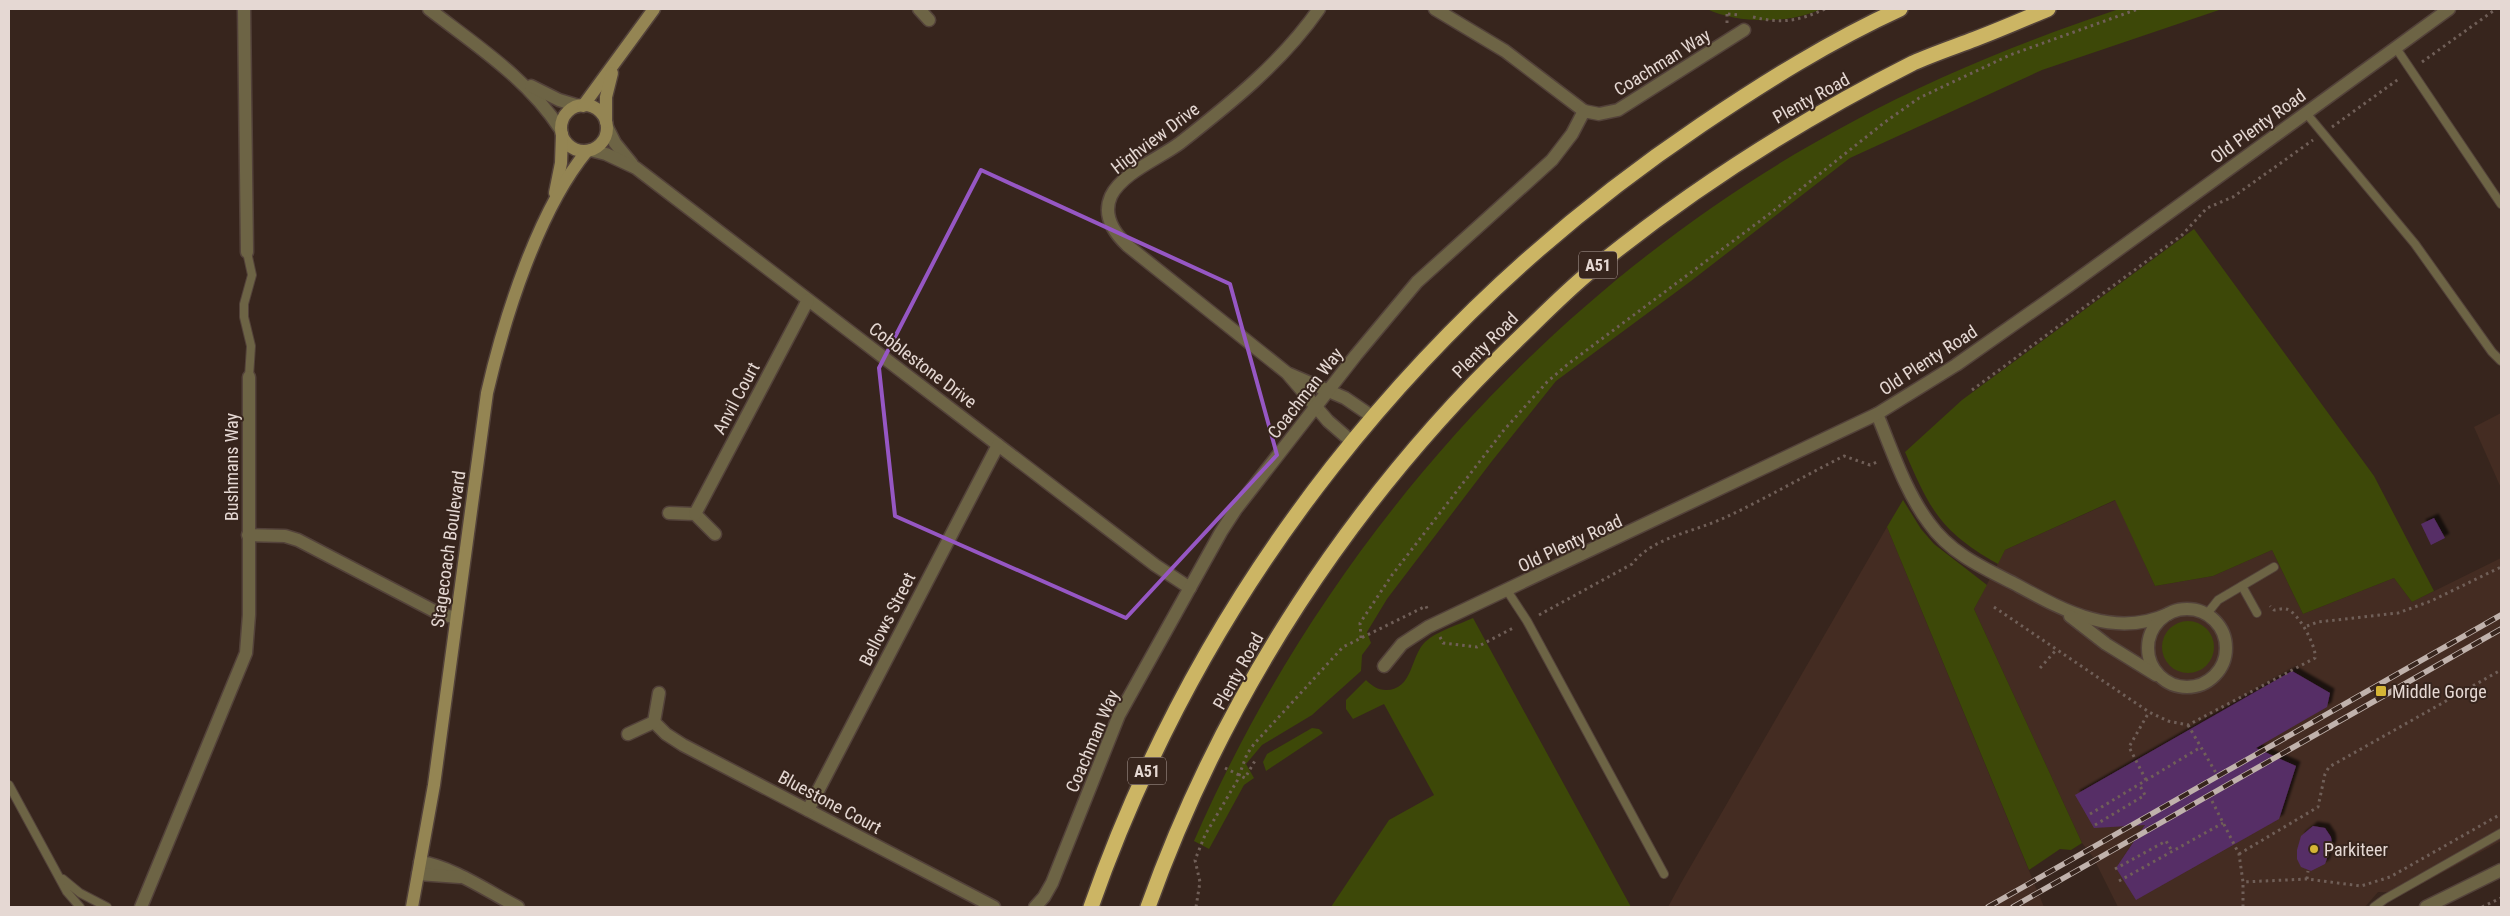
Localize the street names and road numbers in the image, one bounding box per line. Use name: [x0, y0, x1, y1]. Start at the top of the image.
street label: Coachman Way: [1610, 24, 1714, 100]
street label: Plenty Road: [1769, 68, 1853, 128]
street label: Old Plenty Road: [2206, 84, 2310, 168]
street label: Highview Drive: [1107, 98, 1203, 178]
road number: A51: [1579, 252, 1617, 278]
street label: Plenty Road: [1448, 308, 1522, 382]
street label: Cobblestone Drive: [865, 318, 981, 412]
street label: Old Plenty Road: [1875, 321, 1981, 399]
street label: Coachman Way: [1263, 343, 1347, 443]
street label: Anvil Court: [708, 358, 764, 438]
street label: Bushmans Way: [221, 412, 242, 521]
street label: Stagecoach Boulevard: [427, 469, 469, 629]
street label: Old Plenty Road: [1515, 510, 1625, 576]
street label: Bellows Street: [855, 569, 919, 669]
street label: Plenty Road: [1208, 629, 1268, 713]
street label: Coachman Way: [1061, 686, 1123, 795]
road number: A51: [1128, 758, 1166, 784]
street label: Bluestone Court: [775, 766, 885, 838]

